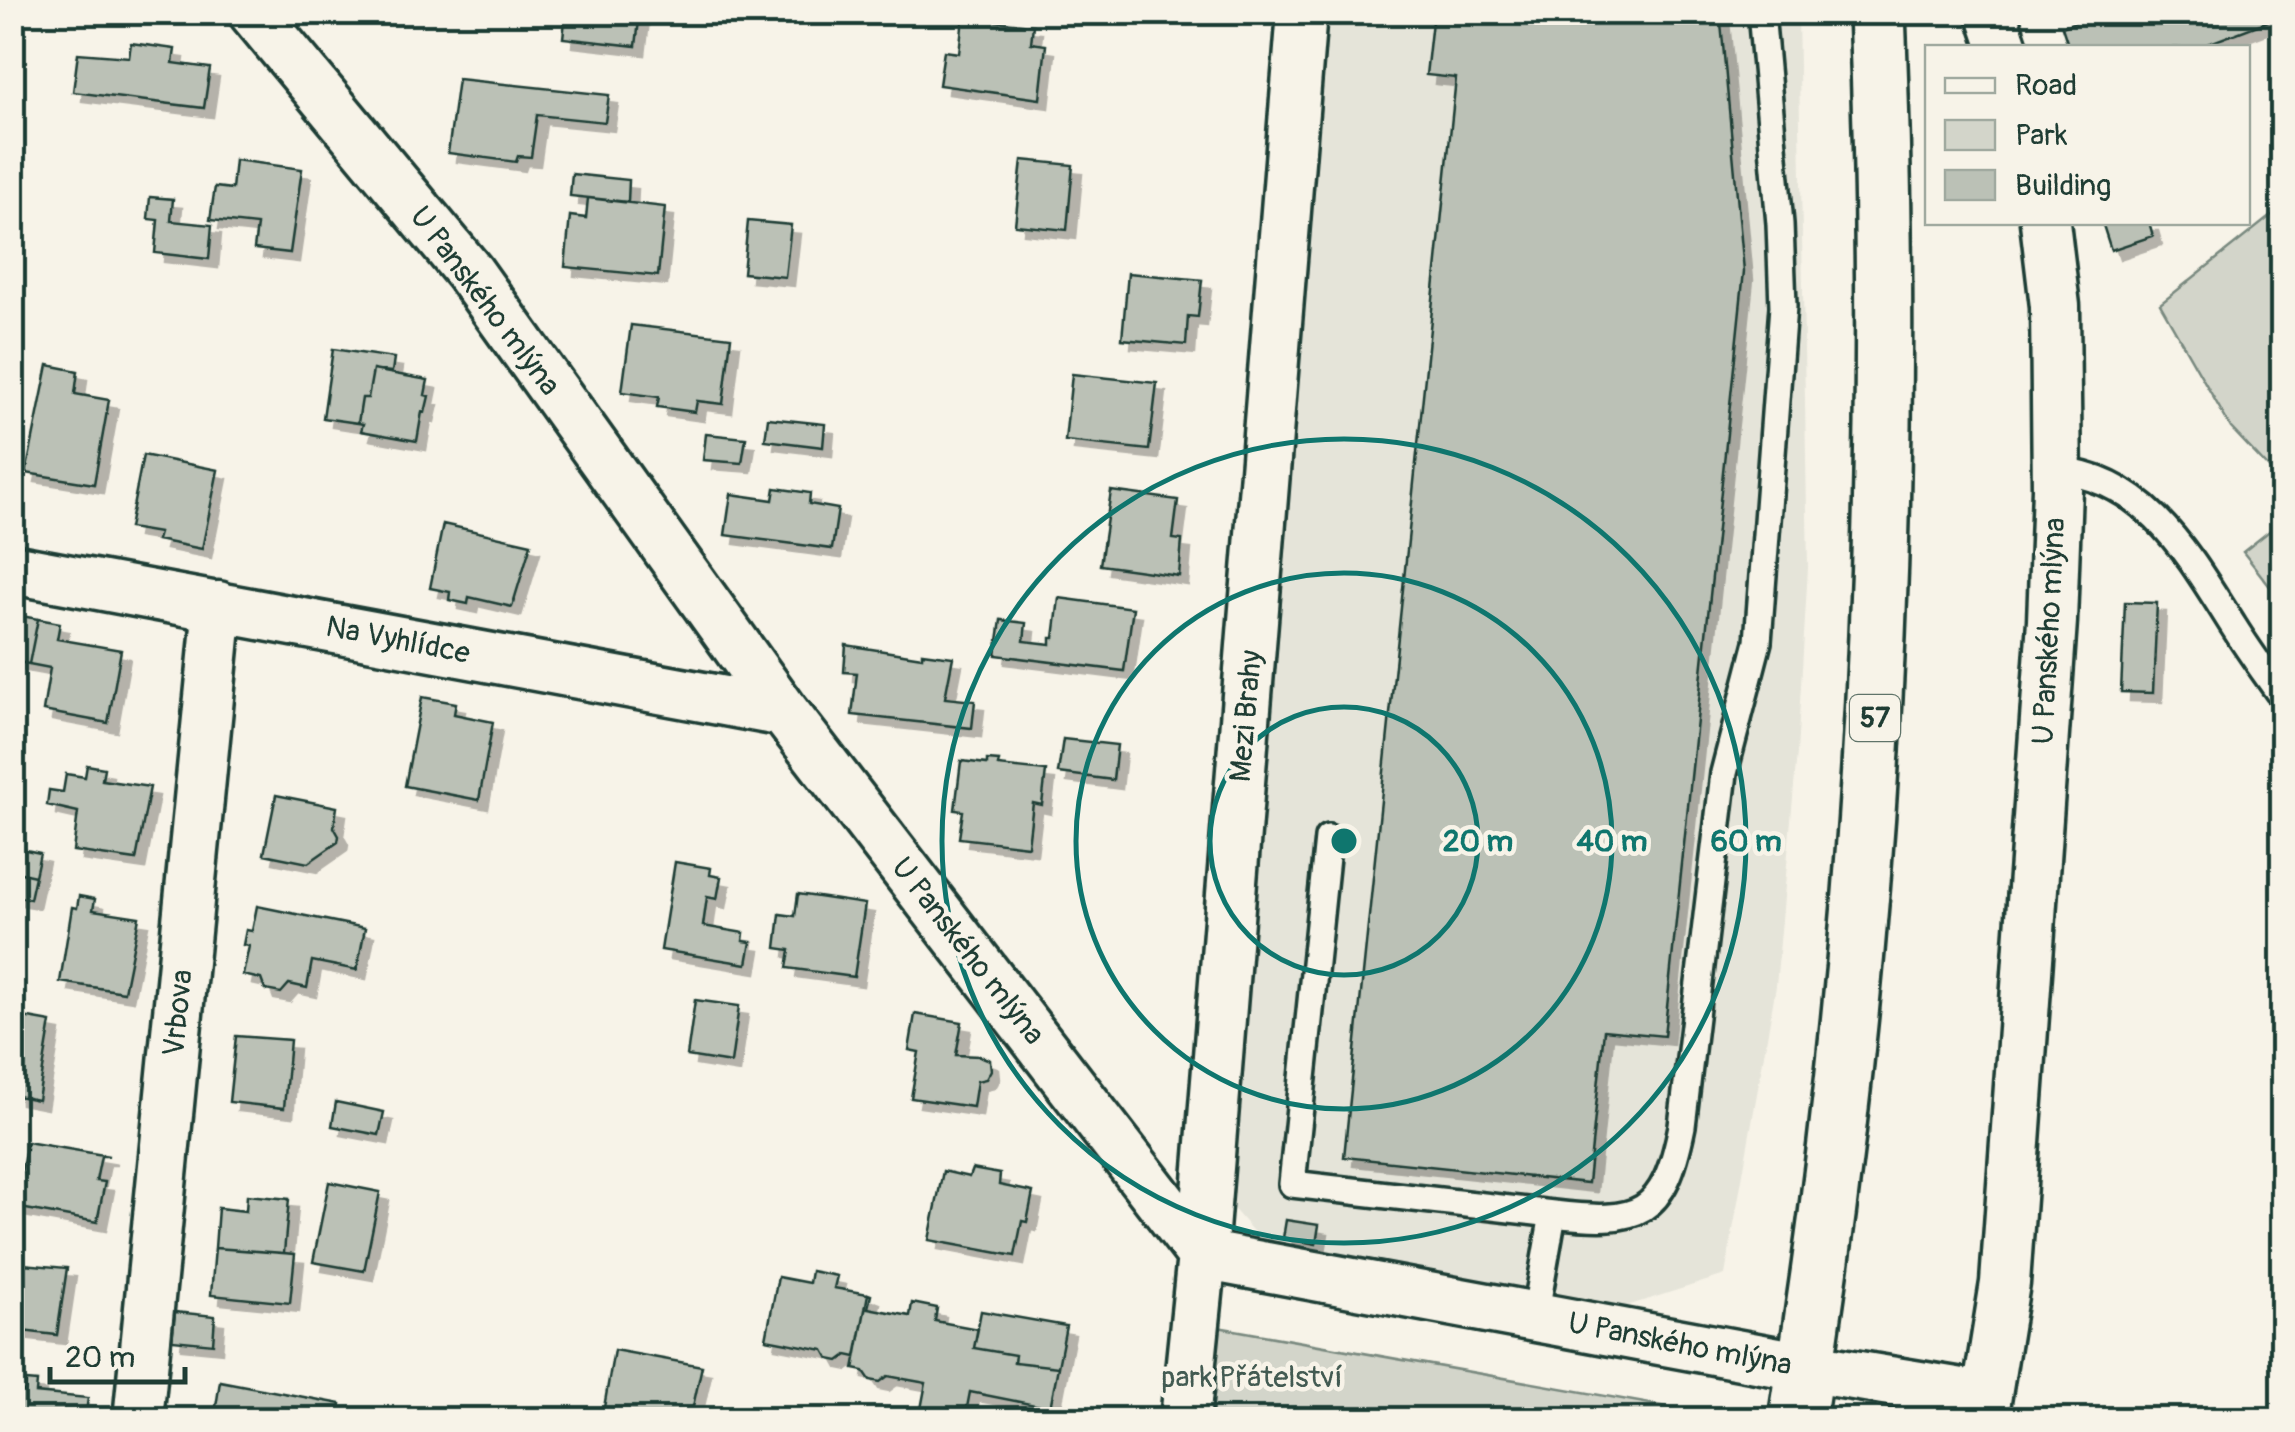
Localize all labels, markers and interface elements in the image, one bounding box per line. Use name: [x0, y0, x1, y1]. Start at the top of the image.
legend: [1925, 45, 2250, 225]
text: Road: [2015, 67, 2077, 104]
text: Park: [2015, 117, 2068, 154]
text: Building: [2015, 167, 2111, 204]
street label: U Panského mlýna: [402, 199, 568, 403]
street label: U Panského mlýna: [2025, 517, 2073, 745]
street label: Na Vyhlídce: [323, 608, 473, 672]
street label: Mezi Brahy: [1222, 648, 1270, 784]
road number: 57: [1850, 695, 1900, 741]
centre of rings: [1326, 823, 1362, 859]
text: 20 m: [1443, 823, 1513, 860]
text: 40 m: [1576, 823, 1648, 860]
text: 60 m: [1710, 823, 1782, 860]
street label: U Panského mlýna: [883, 850, 1053, 1052]
street label: Vrbova: [155, 968, 201, 1058]
street label: U Panského mlýna: [1565, 1304, 1795, 1384]
scale bar: [50, 1322, 185, 1384]
text: 20 m: [65, 1339, 135, 1376]
park label: park Přátelství: [1161, 1359, 1343, 1396]

